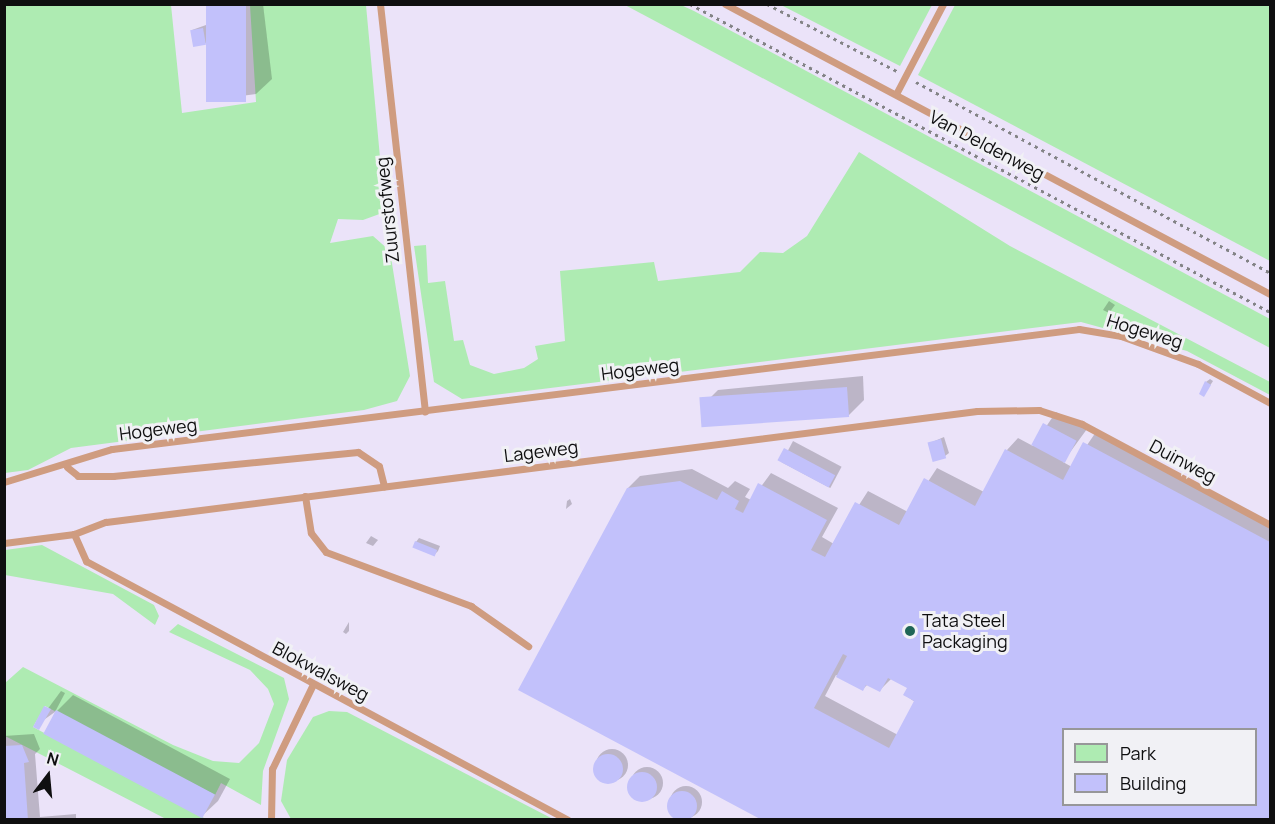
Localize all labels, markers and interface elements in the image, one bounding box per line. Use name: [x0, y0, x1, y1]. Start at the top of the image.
street label: Van Deldenweg: [926, 106, 1048, 184]
street label: Zuurstofweg: [371, 156, 403, 264]
street label: Hogeweg: [1104, 309, 1186, 353]
street label: Hogeweg: [600, 354, 680, 384]
street label: Hogeweg: [118, 414, 198, 444]
street label: Duinweg: [1146, 434, 1220, 488]
street label: Lageweg: [503, 436, 579, 466]
place label: Tata Steel Packaging: [922, 610, 1008, 652]
marker: Tata Steel Packaging: [903, 624, 917, 638]
street label: Blokwalsweg: [269, 637, 373, 705]
legend: [1062, 728, 1257, 806]
text: Park: [1120, 741, 1156, 765]
north arrow: [18, 746, 78, 806]
text: N: [44, 747, 62, 771]
text: Building: [1120, 771, 1186, 795]

